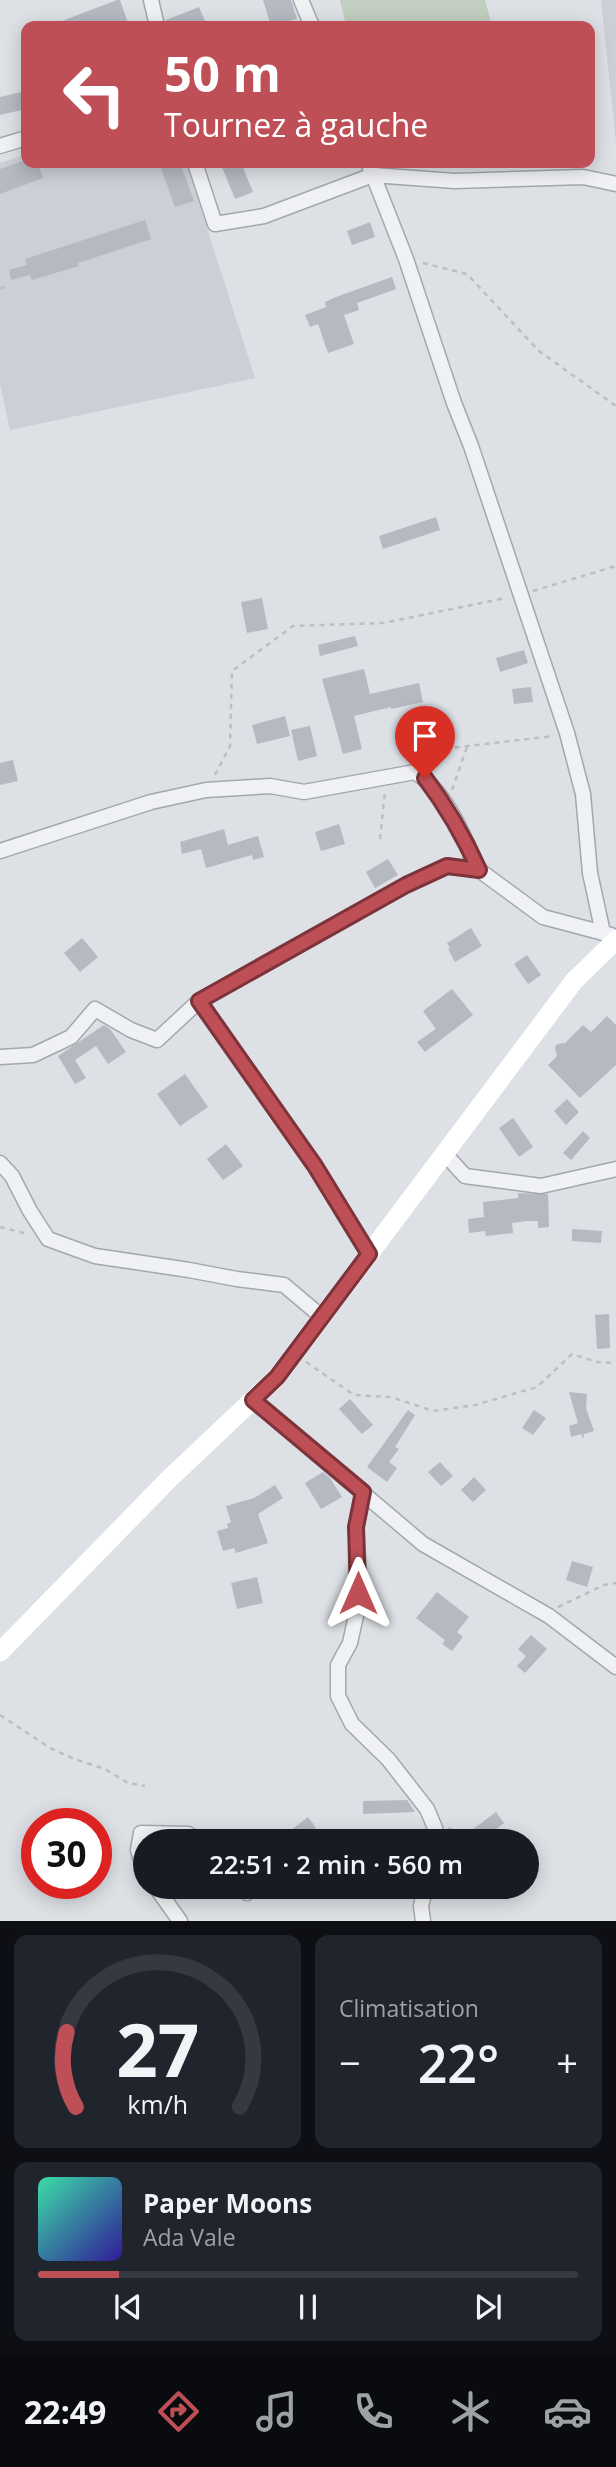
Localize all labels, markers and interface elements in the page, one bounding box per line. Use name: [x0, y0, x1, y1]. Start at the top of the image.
text: 50 m: [164, 40, 281, 106]
icon: left: [49, 49, 140, 140]
text: Tournez à gauche: [164, 103, 428, 146]
pin: [395, 706, 455, 778]
icon: arrive: [406, 717, 444, 755]
position arrow: [321, 1556, 395, 1630]
speed limit sign: 30: [21, 1808, 112, 1899]
text: 22:51 · 2 min · 560 m: [209, 1846, 463, 1882]
text: Climatisation: [339, 1992, 479, 2024]
text: 27: [116, 2000, 199, 2099]
text: 22°: [418, 2027, 499, 2098]
text: −: [339, 2036, 361, 2088]
text: +: [556, 2036, 578, 2088]
text: km/h: [127, 2087, 188, 2121]
text: Paper Moons: [143, 2185, 312, 2221]
text: Ada Vale: [143, 2221, 236, 2253]
icon: previous: [109, 2288, 147, 2326]
icon: pause: [289, 2288, 327, 2326]
icon: next: [469, 2288, 507, 2326]
icon: directions: [154, 2387, 203, 2436]
icon: music: [252, 2387, 301, 2436]
icon: phone: [349, 2387, 398, 2436]
icon: climate: [446, 2387, 495, 2436]
icon: car: [543, 2387, 592, 2436]
text: 22:49: [24, 2390, 106, 2433]

